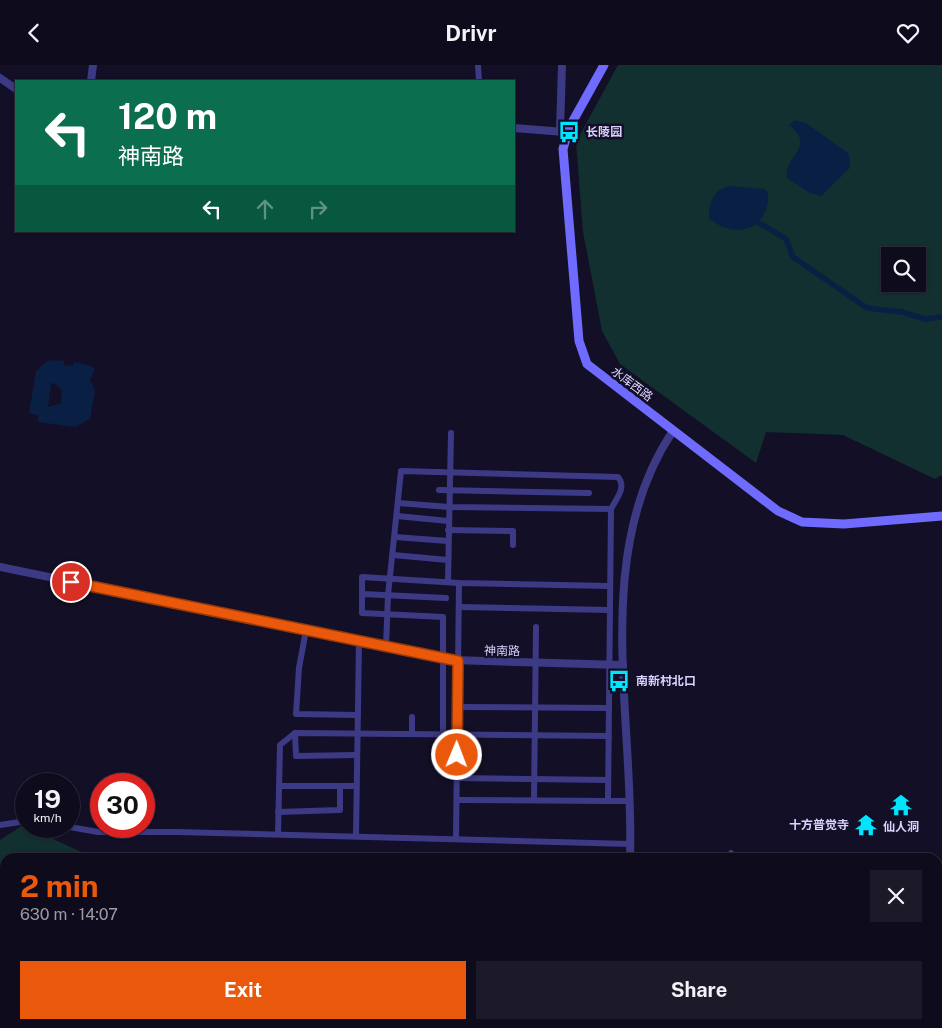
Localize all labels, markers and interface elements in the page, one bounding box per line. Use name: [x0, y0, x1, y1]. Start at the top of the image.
icon: back: [20, 19, 48, 47]
icon: heart: [894, 19, 922, 47]
text: Drivr: [445, 20, 497, 46]
text: 120 m: [118, 96, 217, 137]
icon: left: [35, 100, 100, 165]
bus stop icon: 长陵园: [556, 119, 582, 145]
place label: 长陵园: [586, 125, 622, 139]
text: 神南路: [118, 143, 184, 169]
icon: left: [198, 195, 226, 223]
icon: ahead: [251, 195, 279, 223]
icon: right: [304, 195, 332, 223]
map controls: [881, 247, 926, 292]
button: search: [881, 247, 926, 292]
street label: 水库西路: [609, 364, 655, 404]
pin: [50, 561, 92, 603]
icon: arrive: [57, 568, 85, 596]
street label: 神南路: [484, 644, 520, 658]
bus stop icon: 南新村北口: [606, 668, 632, 694]
place label: 南新村北口: [636, 674, 696, 688]
position arrow: [430, 728, 482, 780]
speed limit sign: 30: [90, 773, 155, 838]
text: 19: [34, 784, 61, 814]
temple icon: 仙人洞: [888, 792, 914, 818]
text: km/h: [33, 811, 62, 825]
temple icon: 十方普觉寺: [853, 812, 879, 838]
place label: 十方普觉寺: [789, 818, 849, 832]
place label: 仙人洞: [883, 820, 919, 834]
text: 2 min: [20, 868, 99, 904]
button: close: [870, 870, 922, 922]
text: 630 m · 14:07: [20, 905, 118, 924]
button: Exit: [20, 961, 466, 1019]
button: Share: [476, 961, 922, 1019]

